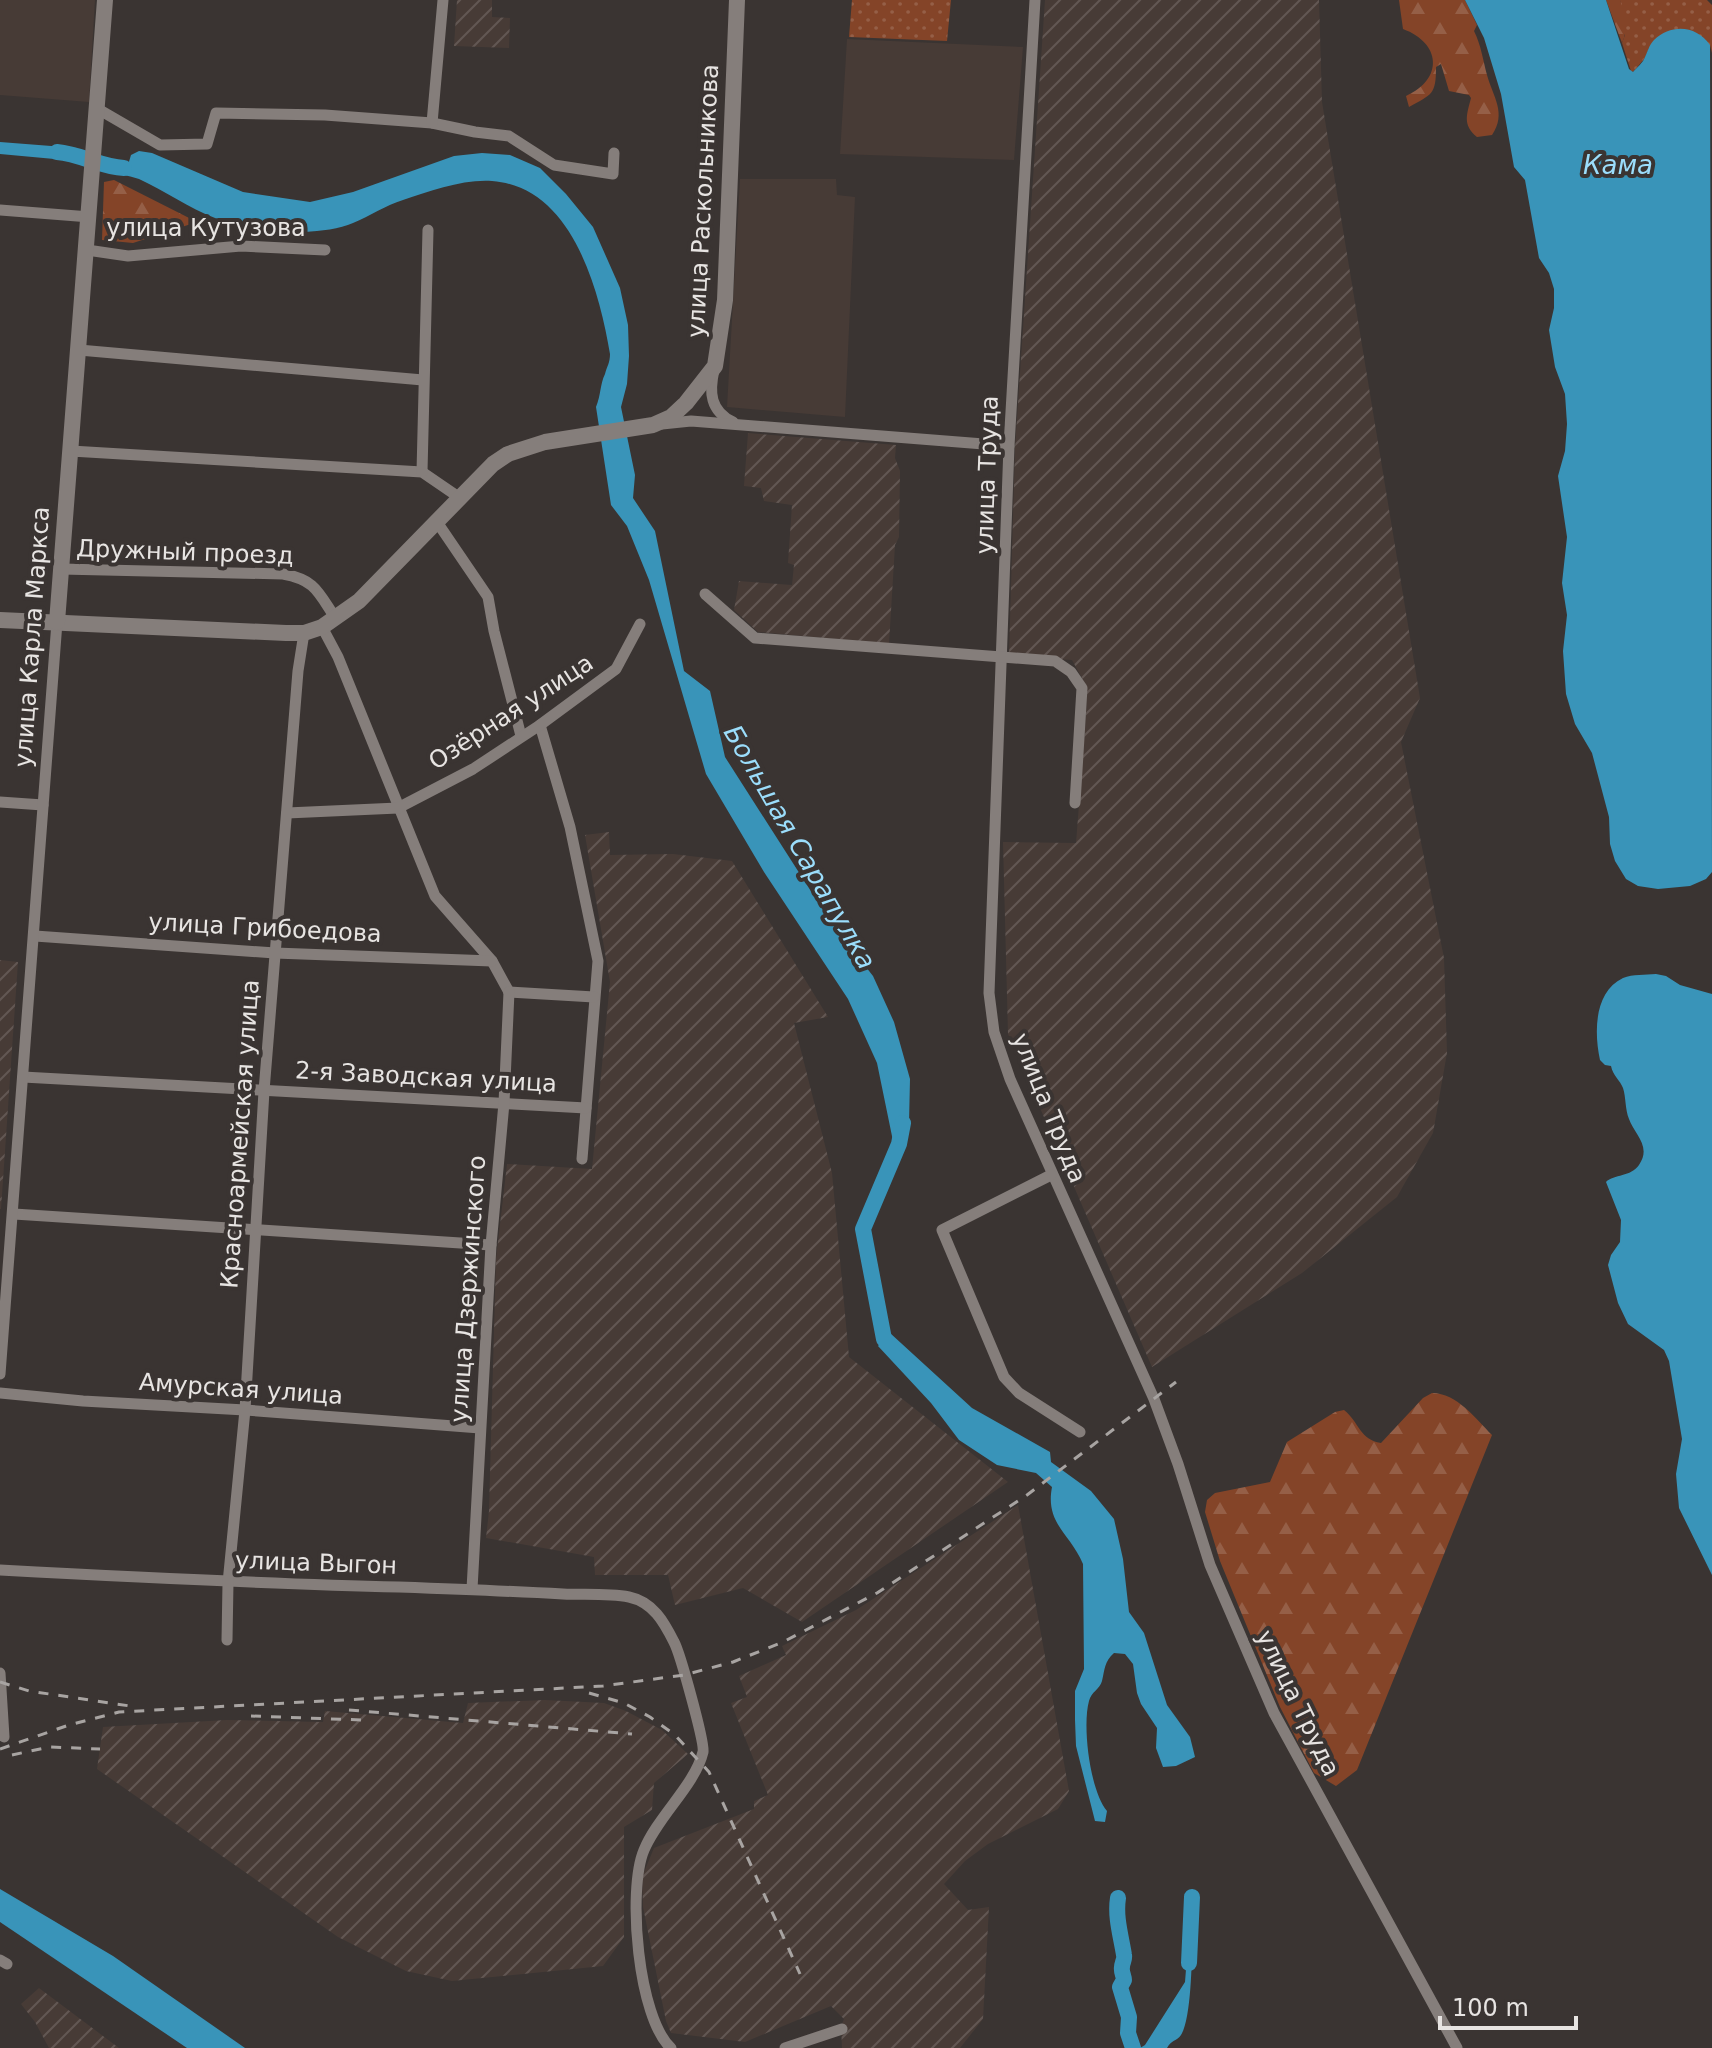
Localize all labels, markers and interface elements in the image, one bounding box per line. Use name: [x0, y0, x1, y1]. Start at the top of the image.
street label: улица Раскольникова: [682, 63, 724, 339]
water label: Кама: [1583, 150, 1653, 180]
street label: улица Кутузова: [106, 214, 306, 242]
street label: улица Труда: [970, 395, 1004, 555]
street label: улица Карла Маркса: [9, 506, 55, 768]
street label: Дружный проезд: [76, 534, 294, 570]
street label: Озёрная улица: [424, 648, 598, 776]
water label: Большая Сарапулка: [718, 720, 882, 974]
street label: улица Грибоедова: [148, 908, 382, 948]
street label: Красноармейская улица: [215, 979, 265, 1289]
street label: улица Труда: [1006, 1029, 1092, 1187]
street label: 2-я Заводская улица: [294, 1056, 558, 1098]
street label: улица Дзержинского: [445, 1154, 491, 1424]
street label: Амурская улица: [138, 1368, 344, 1410]
street label: улица Выгон: [234, 1546, 398, 1580]
street label: улица Труда: [1251, 1625, 1345, 1781]
scale bar: [1440, 1980, 1576, 2030]
text: 100 m: [1452, 1994, 1529, 2022]

